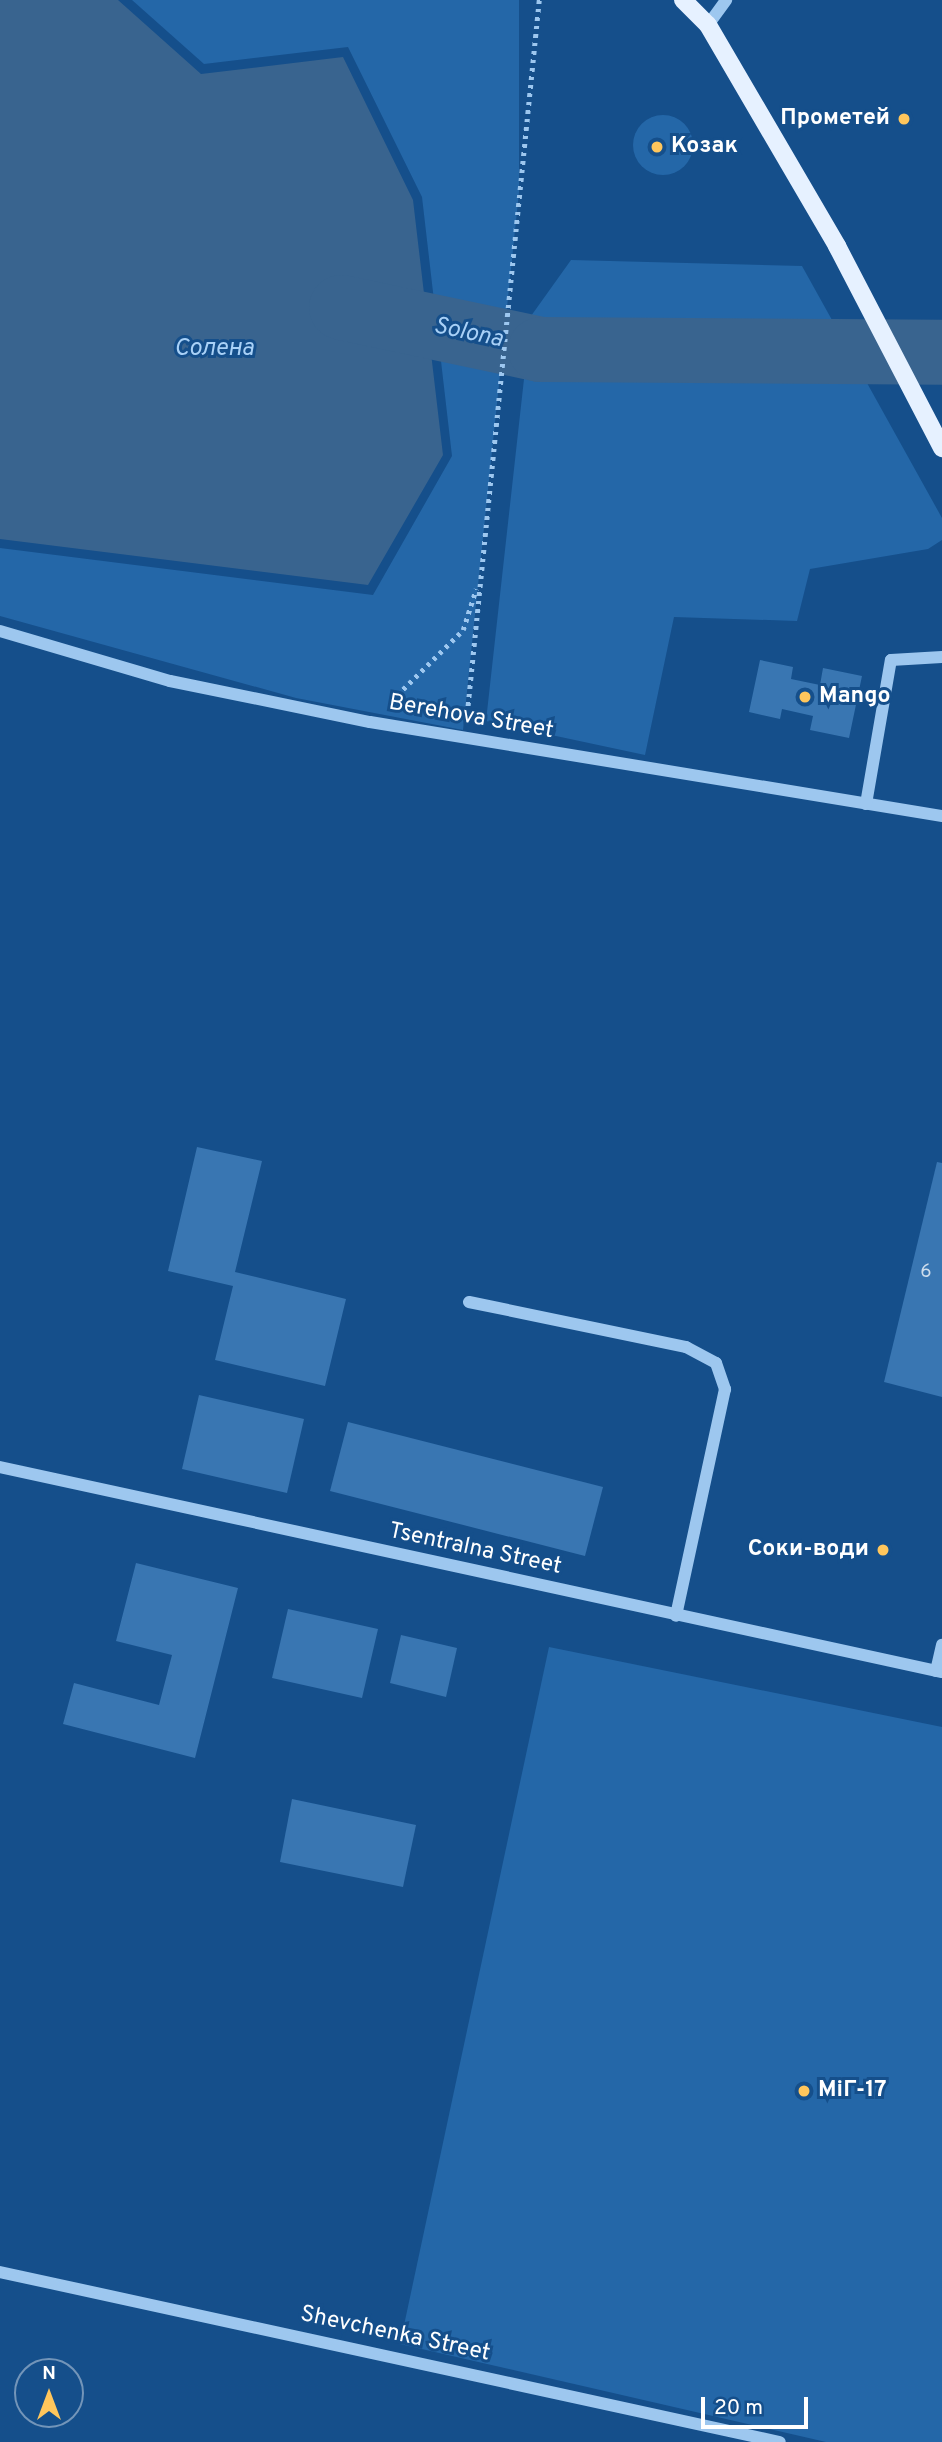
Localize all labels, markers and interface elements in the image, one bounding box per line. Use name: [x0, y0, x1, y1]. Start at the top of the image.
place label: Прометей: [780, 105, 890, 133]
marker: Прометей: [896, 111, 912, 127]
place label: Козак: [671, 133, 738, 161]
marker: Козак: [649, 139, 665, 155]
water label: Solona: [431, 313, 505, 355]
water label: Солена: [174, 336, 254, 364]
place label: Mango: [819, 683, 890, 711]
marker: Mango: [797, 689, 813, 705]
street label: Berehova Street: [386, 690, 556, 746]
house number: 6: [920, 1262, 932, 1284]
street label: Tsentralna Street: [386, 1518, 564, 1582]
place label: Соки-води: [748, 1536, 869, 1564]
marker: Соки-води: [875, 1542, 891, 1558]
place label: МіГ-17: [818, 2077, 887, 2105]
marker: МіГ-17: [796, 2083, 812, 2099]
street label: Shevchenka Street: [298, 2301, 492, 2369]
north arrow: [14, 2358, 84, 2428]
text: N: [42, 2362, 56, 2386]
scale bar: [704, 2382, 811, 2426]
text: 20 m: [714, 2395, 763, 2422]

